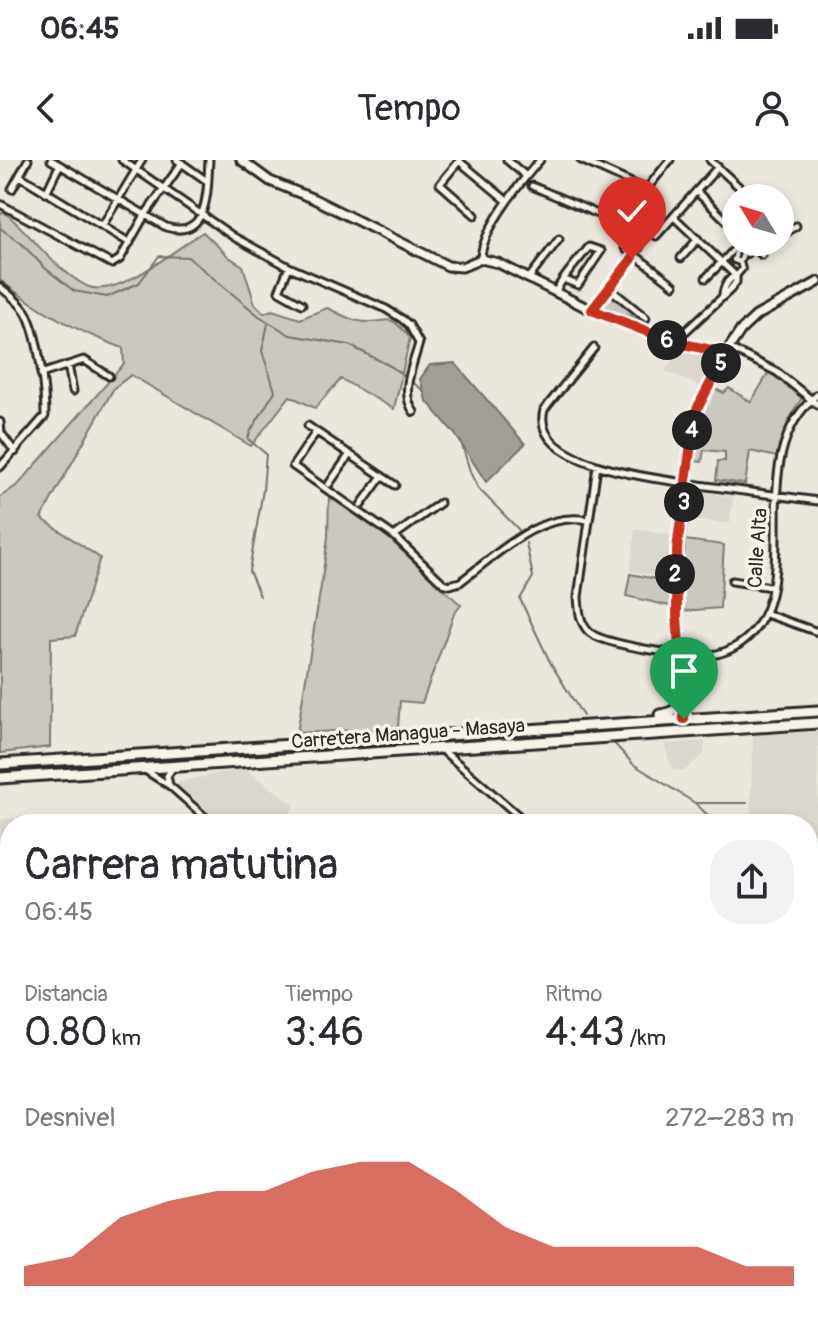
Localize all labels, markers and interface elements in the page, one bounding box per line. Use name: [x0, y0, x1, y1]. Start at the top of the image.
text: 06:45: [40, 10, 120, 47]
icon: back: [24, 86, 68, 130]
text: Tempo: [357, 86, 461, 131]
icon: person: [750, 86, 794, 130]
pin: [598, 177, 666, 259]
north arrow: [722, 184, 794, 256]
map controls: [722, 184, 794, 256]
icon: check: [610, 189, 654, 233]
pin: 6: [647, 320, 687, 360]
text: 6: [661, 326, 673, 354]
pin: 5: [701, 343, 741, 383]
text: 5: [715, 349, 727, 377]
pin: 4: [672, 410, 712, 450]
text: 4: [686, 416, 698, 444]
pin: 3: [664, 482, 704, 522]
text: 3: [678, 488, 690, 516]
street label: Calle Alta: [742, 507, 773, 589]
pin: 2: [655, 554, 695, 594]
text: 2: [669, 560, 681, 588]
pin: [650, 637, 718, 719]
icon: arrive: [662, 649, 706, 693]
street label: Carretera Managua - Masaya: [290, 713, 526, 754]
text: Carrera matutina: [24, 838, 338, 893]
button: share: [710, 840, 794, 924]
text: 06:45: [24, 896, 93, 928]
text: Distancia: [24, 980, 108, 1008]
text: Tiempo: [285, 980, 353, 1008]
text: Ritmo: [545, 980, 602, 1008]
text: 0.80: [24, 1008, 108, 1057]
text: 3:46: [285, 1008, 364, 1057]
text: 4:43: [545, 1008, 625, 1057]
text: km: [108, 1024, 141, 1052]
text: /km: [625, 1024, 666, 1052]
text: Desnivel: [24, 1102, 116, 1134]
text: 272–283 m: [665, 1102, 794, 1134]

